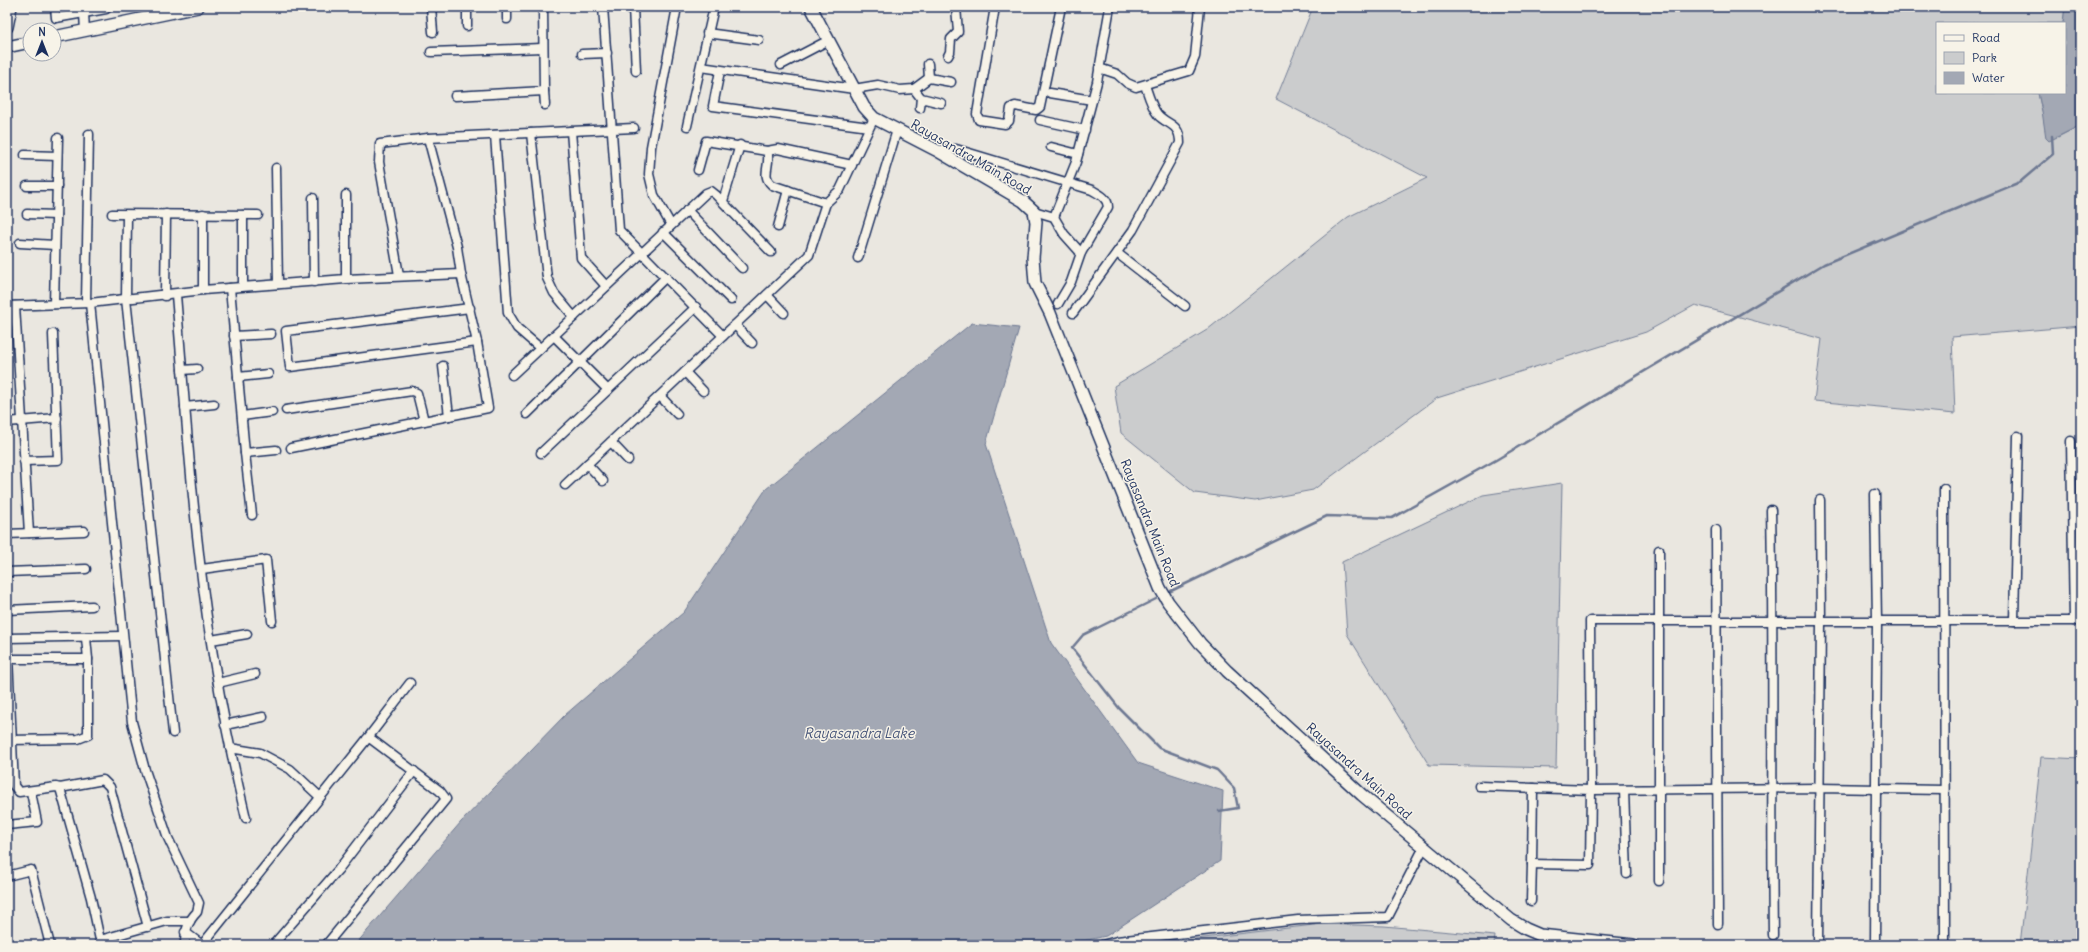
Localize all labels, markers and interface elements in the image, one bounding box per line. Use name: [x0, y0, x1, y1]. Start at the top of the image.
north arrow: [22, 22, 62, 62]
legend: [1936, 22, 2066, 94]
text: N: [38, 25, 46, 39]
text: Road: [1972, 30, 2000, 45]
text: Park: [1972, 50, 1997, 65]
text: Water: [1972, 70, 2005, 85]
street label: Rayasandra Main Road: [908, 116, 1035, 199]
street label: Rayasandra Main Road: [1117, 457, 1184, 590]
street label: Rayasandra Main Road: [1303, 719, 1416, 823]
water label: Rayasandra Lake: [804, 724, 916, 742]

